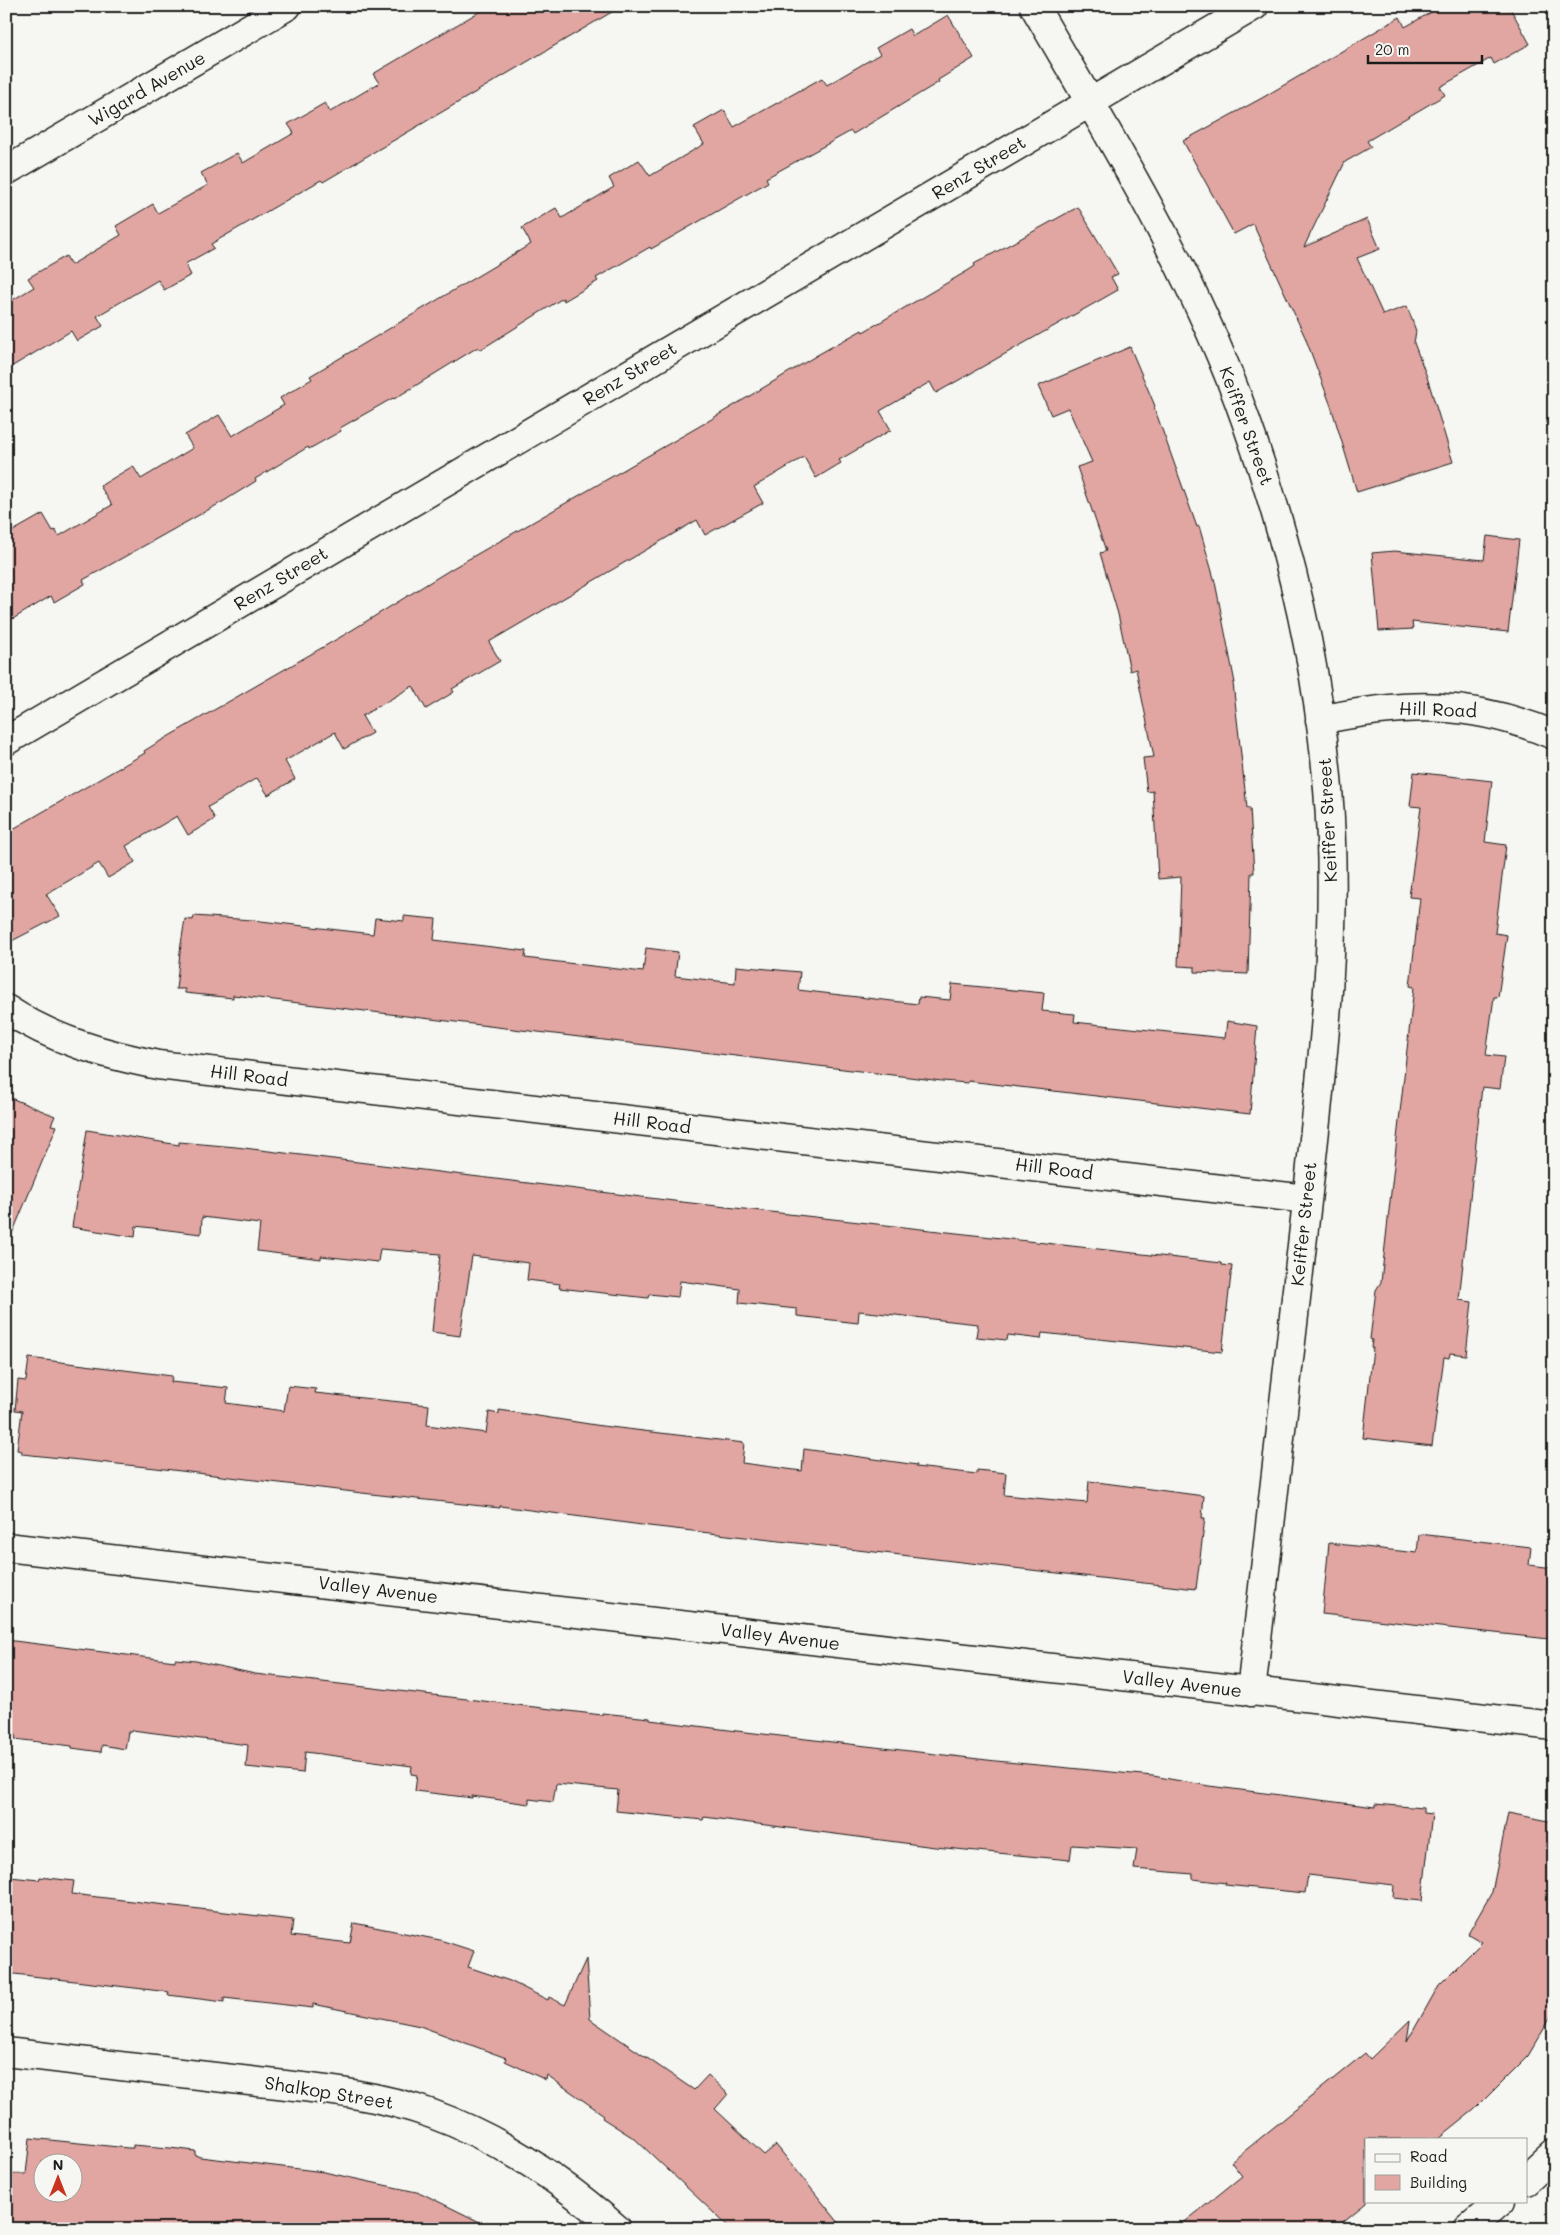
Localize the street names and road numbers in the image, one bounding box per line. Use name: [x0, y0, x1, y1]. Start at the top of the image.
street label: Wigard Avenue: [84, 45, 209, 131]
street label: Renz Street: [927, 130, 1030, 205]
street label: Renz Street: [578, 336, 681, 411]
street label: Keiffer Street: [1214, 363, 1280, 488]
street label: Renz Street: [229, 541, 332, 616]
street label: Hill Road: [1399, 696, 1477, 722]
street label: Keiffer Street: [1312, 757, 1342, 883]
street label: Hill Road: [209, 1058, 289, 1092]
street label: Hill Road: [612, 1105, 692, 1139]
street label: Hill Road: [1014, 1151, 1094, 1185]
street label: Keiffer Street: [1285, 1161, 1321, 1287]
street label: Valley Avenue: [317, 1570, 439, 1608]
street label: Valley Avenue: [719, 1617, 841, 1655]
street label: Valley Avenue: [1121, 1664, 1243, 1702]
street label: Shalkop Street: [263, 2070, 395, 2114]

